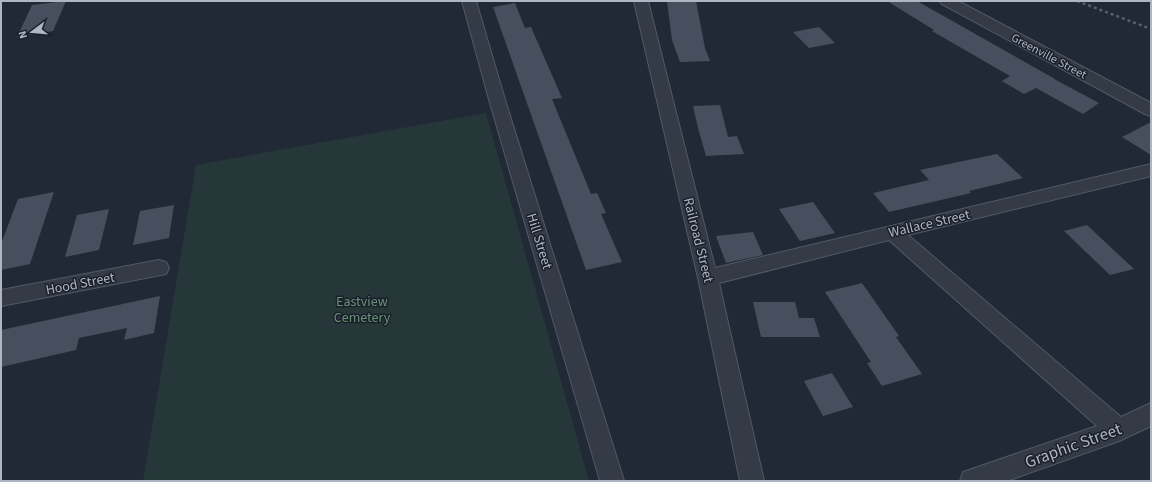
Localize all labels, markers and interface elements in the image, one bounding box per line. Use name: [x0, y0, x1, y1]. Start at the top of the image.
north arrow: [12, 12, 52, 52]
text: N: [15, 29, 31, 40]
street label: Greenville Street: [1008, 29, 1089, 83]
street label: Railroad Street: [678, 196, 718, 285]
street label: Wallace Street: [887, 205, 972, 243]
street label: Hill Street: [521, 211, 557, 272]
street label: Hood Street: [44, 267, 117, 300]
park label: Eastview Cemetery: [334, 292, 391, 328]
street label: Graphic Street: [1022, 417, 1125, 475]

